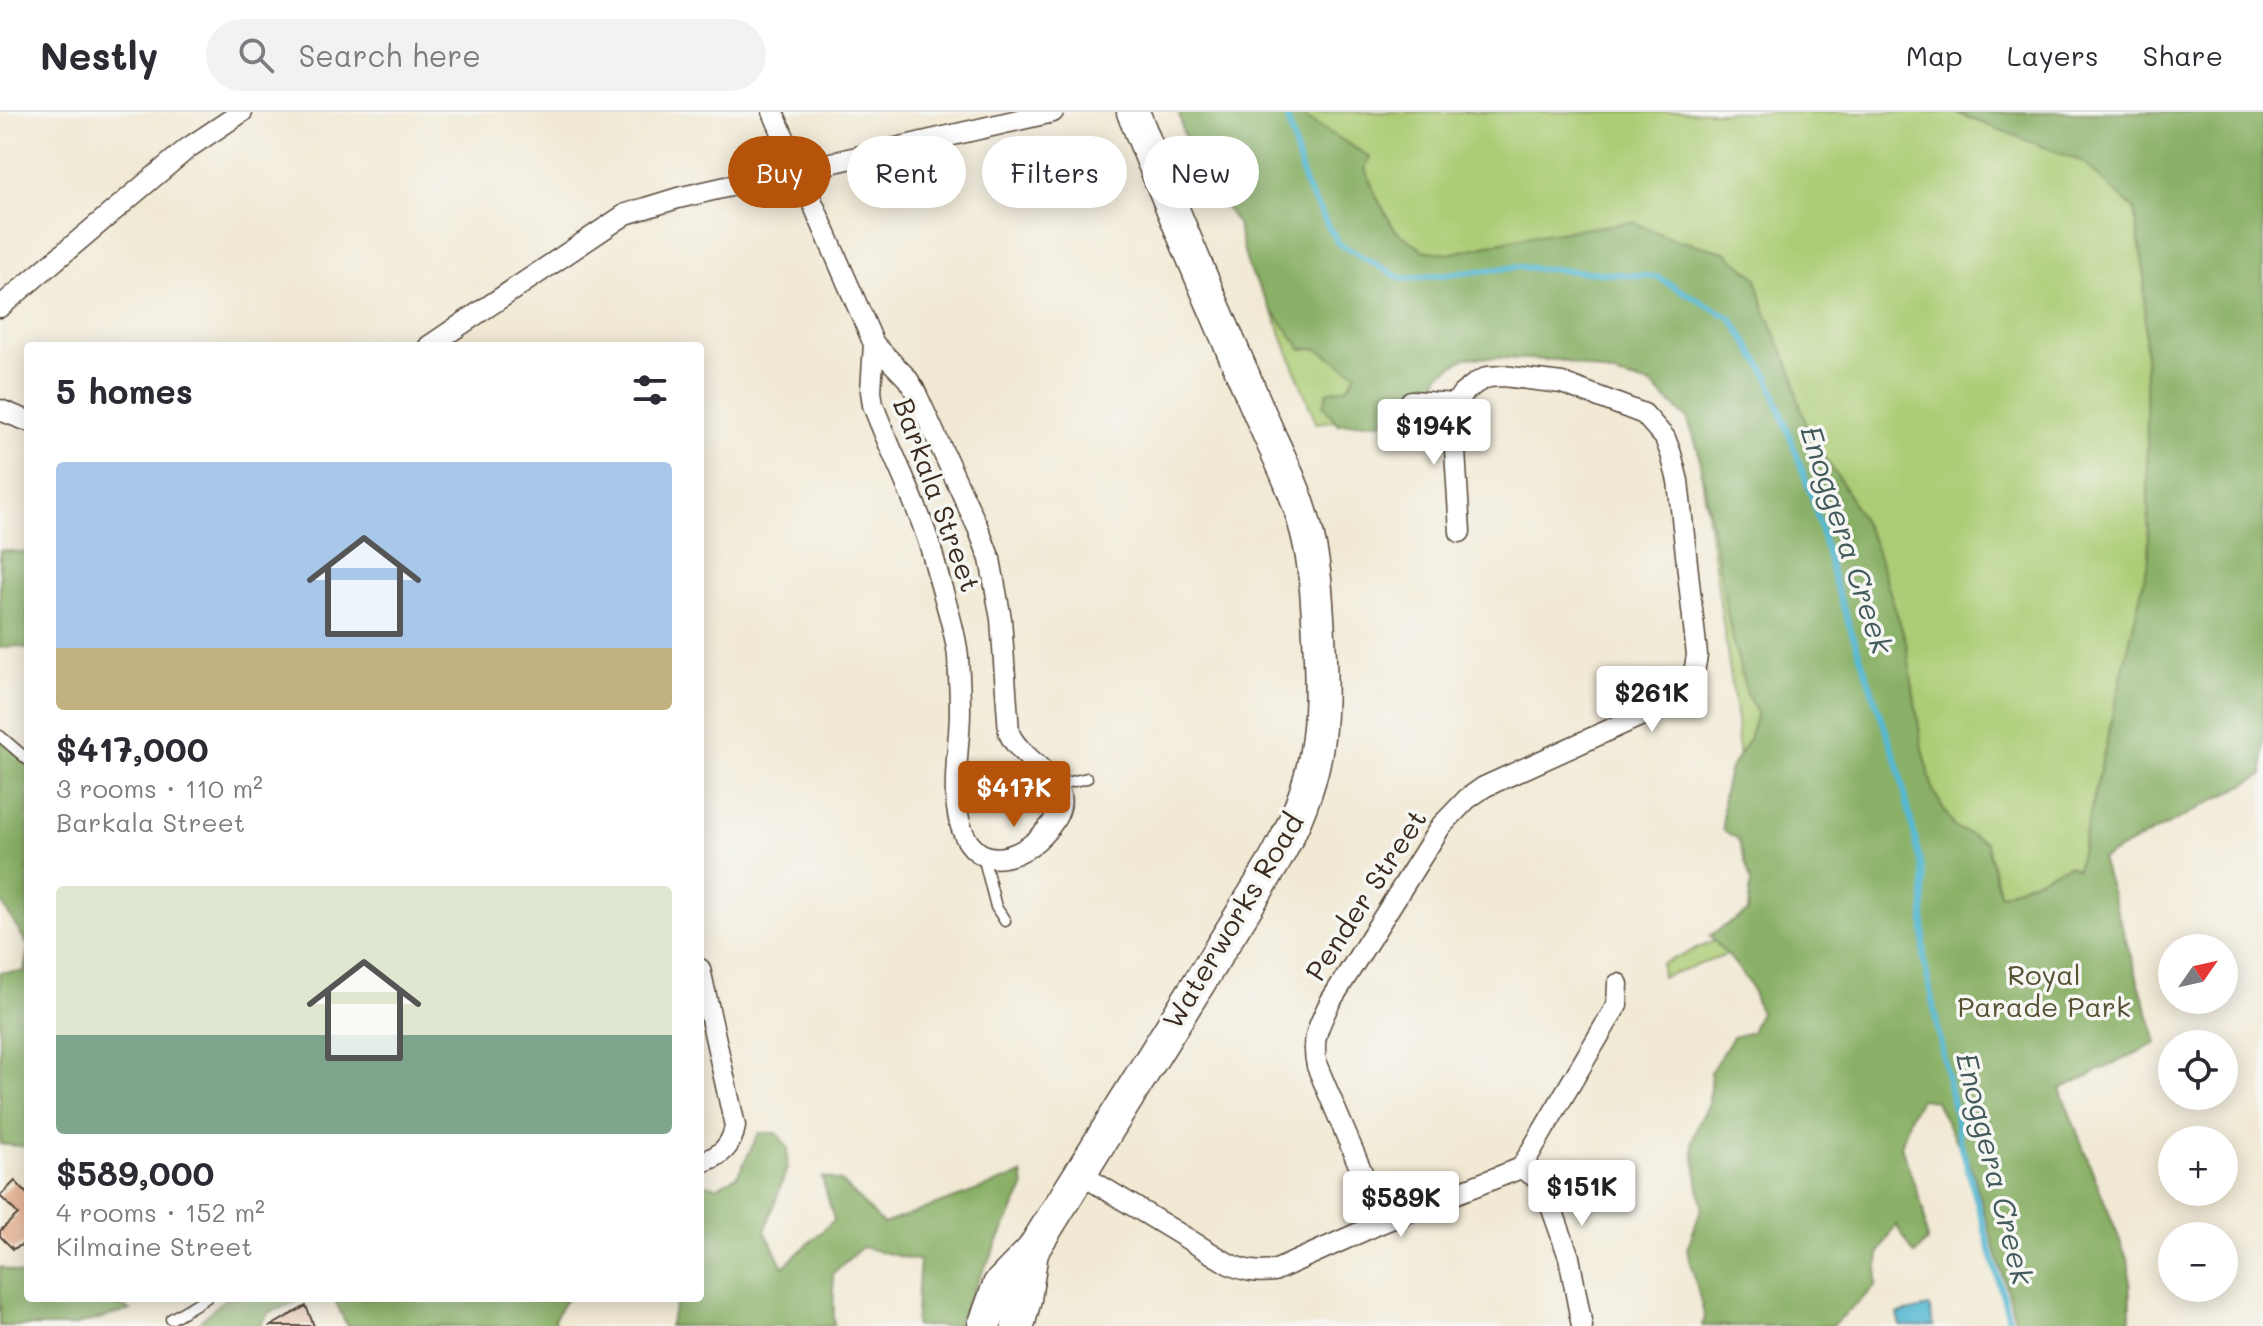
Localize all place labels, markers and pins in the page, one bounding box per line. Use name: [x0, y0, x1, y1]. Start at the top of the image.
pin: $194K: [1378, 399, 1490, 467]
pin: $261K: [1596, 666, 1708, 734]
pin: $417K: [958, 761, 1070, 829]
pin: $151K: [1526, 1160, 1638, 1228]
pin: $589K: [1345, 1171, 1457, 1239]

